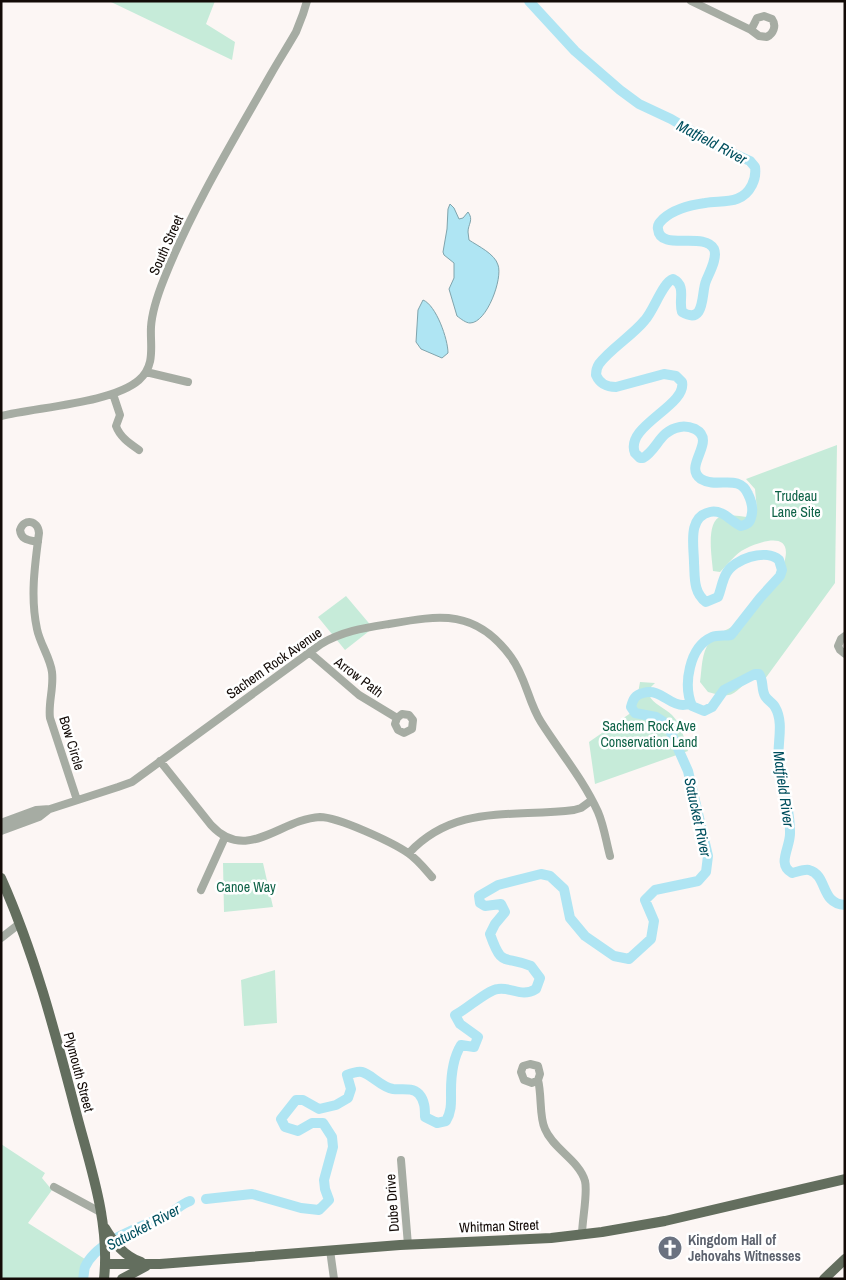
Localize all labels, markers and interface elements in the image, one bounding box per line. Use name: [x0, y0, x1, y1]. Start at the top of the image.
water label: Matfield River: [673, 115, 752, 170]
street label: South Street: [145, 212, 187, 278]
park label: Trudeau Lane Site: [771, 487, 821, 521]
street label: Sachem Rock Avenue: [223, 623, 325, 703]
street label: Arrow Path: [330, 652, 387, 701]
street label: Bow Circle: [55, 714, 89, 772]
park label: Sachem Rock Ave Conservation Land: [600, 717, 698, 751]
water label: Matfield River: [768, 750, 800, 829]
water label: Satucket River: [679, 775, 717, 860]
park label: Canoe Way: [216, 878, 276, 896]
street label: Plymouth Street: [60, 1030, 98, 1114]
street label: Dube Drive: [381, 1173, 403, 1233]
water label: Satucket River: [102, 1198, 184, 1255]
street label: Whitman Street: [459, 1216, 539, 1236]
place label: Kingdom Hall of Jehovahs Witnesses: [688, 1231, 801, 1265]
church icon: Kingdom Hall of Jehovahs Witnesses: [657, 1235, 683, 1261]

